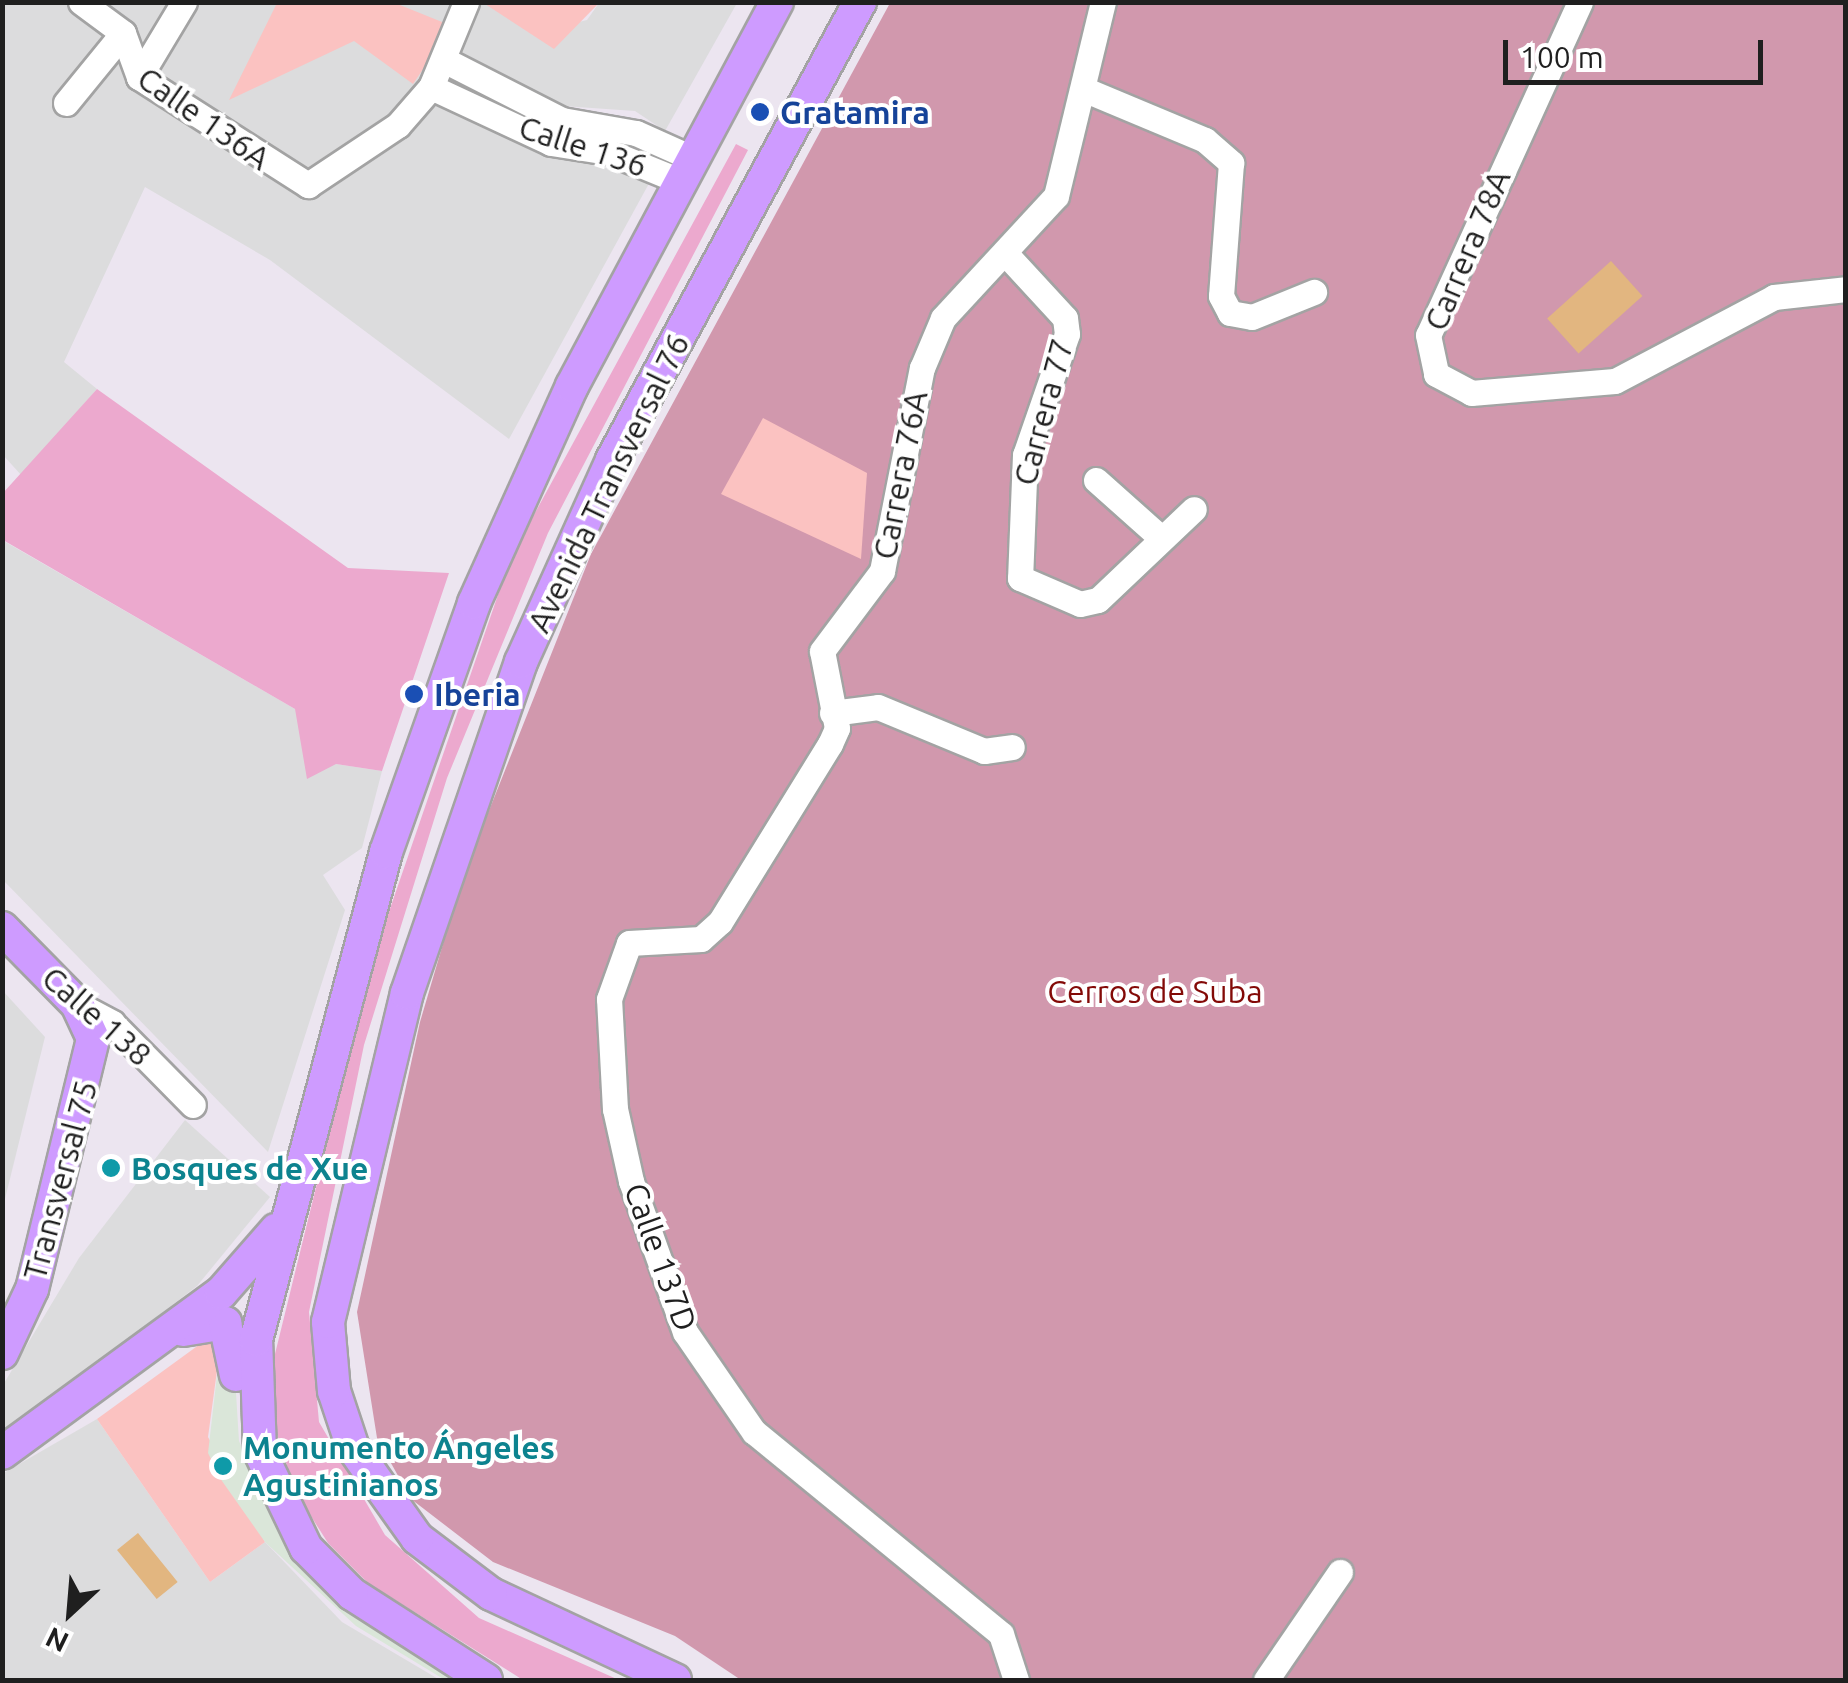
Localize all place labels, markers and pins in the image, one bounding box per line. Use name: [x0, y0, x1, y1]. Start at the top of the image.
place label: Gratamira: [780, 93, 930, 131]
marker: Gratamira: [749, 101, 771, 123]
place label: Iberia: [434, 675, 521, 713]
marker: Iberia: [403, 683, 425, 705]
place label: Bosques de Xue: [131, 1149, 368, 1187]
marker: Bosques de Xue: [100, 1157, 122, 1179]
place label: Monumento Ángeles Agustinianos: [243, 1429, 555, 1504]
marker: Monumento Ángeles Agustinianos: [212, 1455, 234, 1477]

